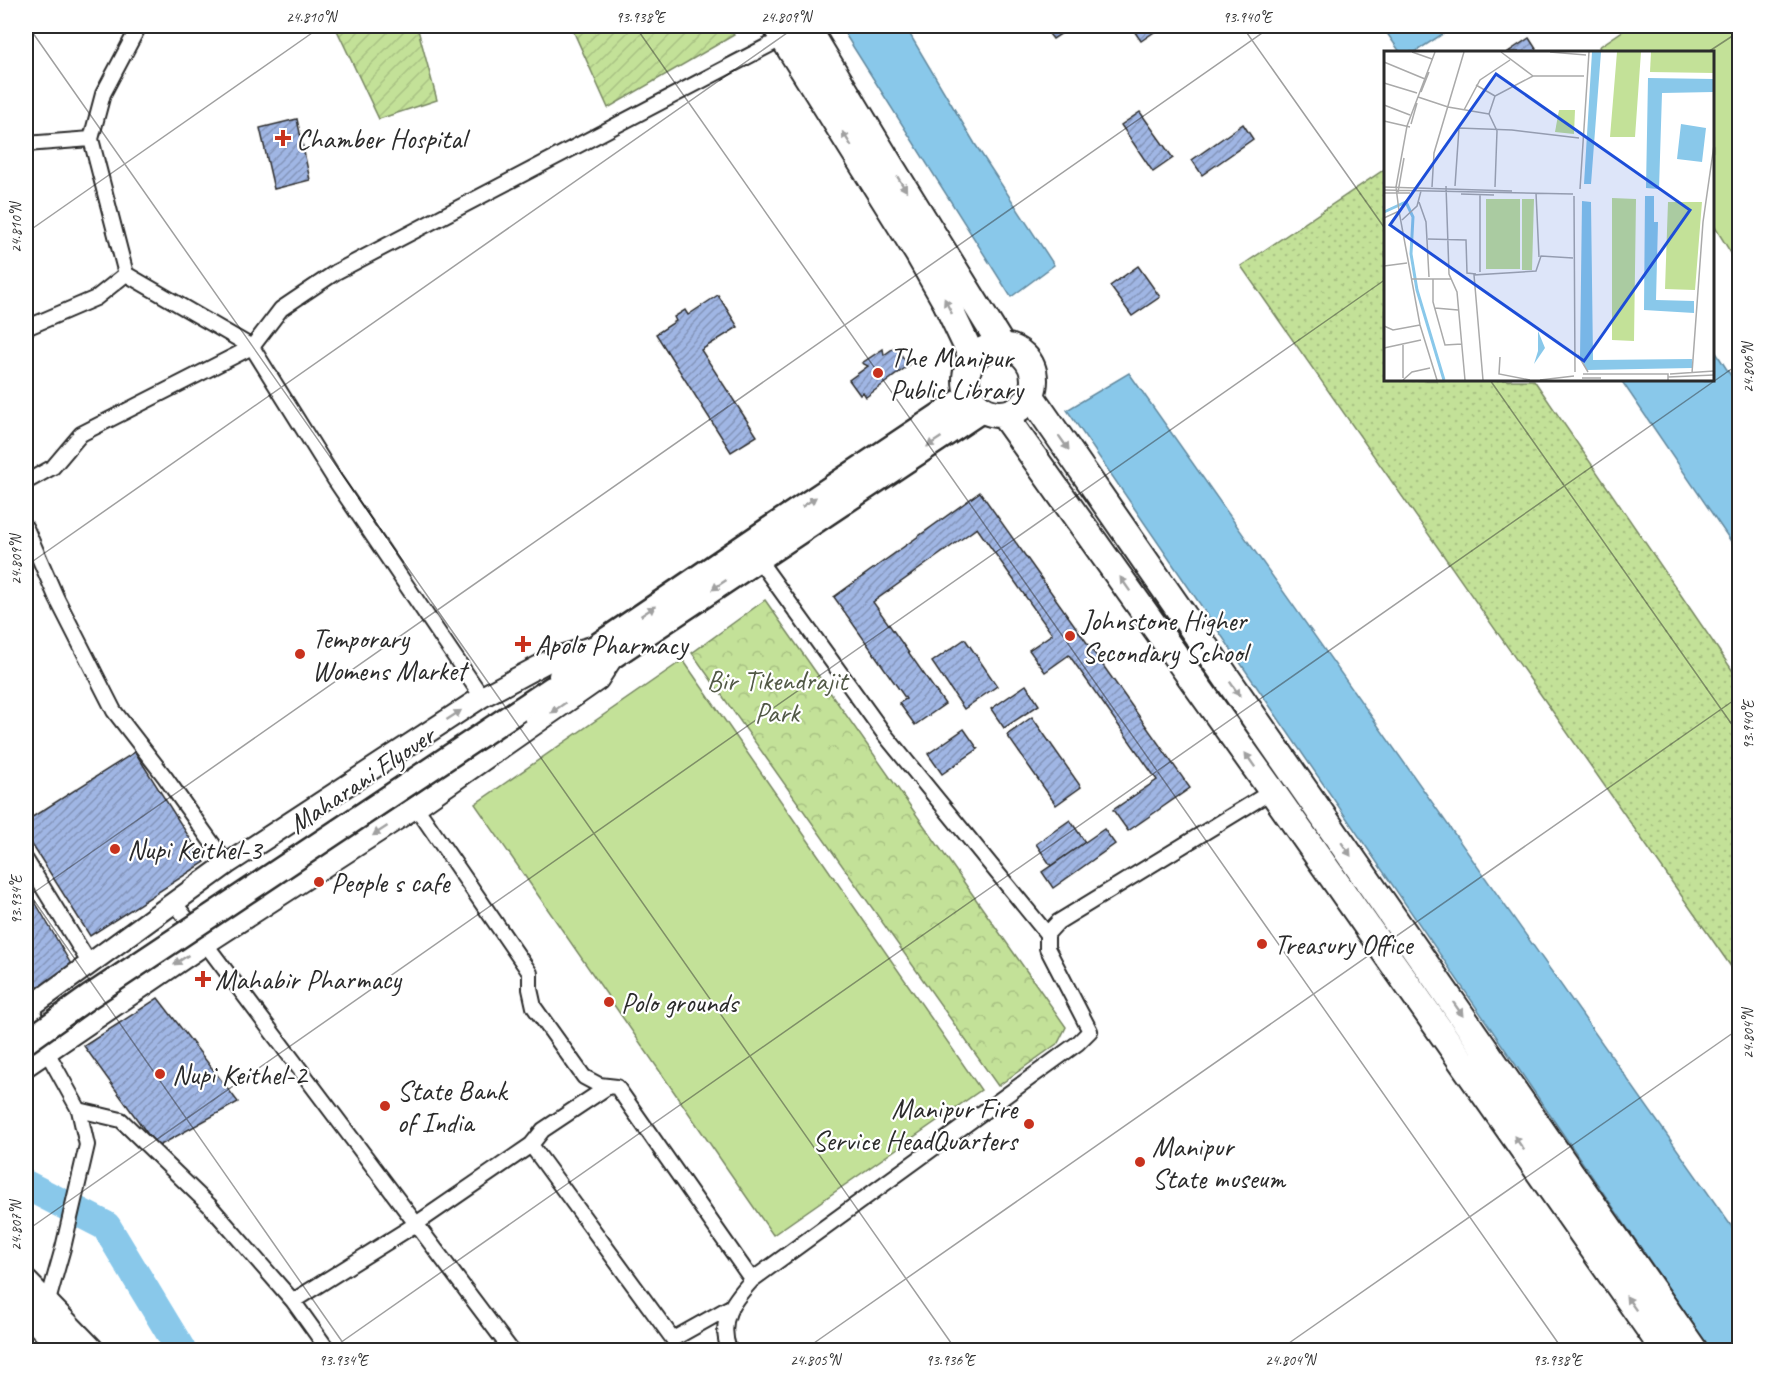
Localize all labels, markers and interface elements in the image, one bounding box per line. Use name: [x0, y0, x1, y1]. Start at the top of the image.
text: 24.810°N: [286, 8, 339, 27]
text: 93.938°E: [616, 8, 667, 27]
text: 24.809°N: [761, 8, 814, 27]
text: 93.940°E: [1223, 8, 1274, 27]
inset map: [1384, 51, 1714, 381]
place label: Chamber Hospital: [296, 121, 471, 156]
marker: Chamber Hospital: [274, 129, 292, 147]
one-way arrow: [842, 131, 853, 148]
one-way arrow: [896, 176, 907, 192]
text: 24.810°N: [7, 200, 26, 253]
one-way arrow: [943, 298, 952, 315]
place label: The Manipur Public Library: [890, 340, 1025, 407]
text: 24.806°N: [1739, 340, 1758, 393]
marker: The Manipur Public Library: [871, 366, 885, 380]
one-way arrow: [1058, 435, 1069, 451]
one-way arrow: [926, 436, 942, 447]
one-way arrow: [800, 496, 817, 507]
text: 24.809°N: [7, 532, 26, 585]
one-way arrow: [1119, 576, 1131, 592]
one-way arrow: [711, 579, 727, 590]
place label: Johnstone Higher Secondary School: [1080, 603, 1252, 670]
one-way arrow: [639, 605, 655, 617]
place label: Temporary Womens Market: [312, 621, 470, 688]
place label: Apolo Pharmacy: [535, 627, 690, 662]
marker: Johnstone Higher Secondary School: [1063, 629, 1077, 643]
marker: Apolo Pharmacy: [516, 637, 530, 651]
marker: Temporary Womens Market: [293, 647, 307, 661]
park label: Bir Tikendrajit Park: [707, 663, 850, 730]
one-way arrow: [1229, 681, 1241, 697]
text: 93.940°E: [1739, 698, 1758, 749]
one-way arrow: [550, 702, 566, 714]
one-way arrow: [446, 710, 463, 721]
street label: Maharani Flyover: [282, 716, 443, 841]
one-way arrow: [1244, 752, 1256, 768]
one-way arrow: [372, 825, 388, 837]
place label: Nupi Keithel-3: [127, 832, 264, 867]
one-way arrow: [1340, 841, 1352, 857]
marker: Nupi Keithel-3: [108, 842, 122, 856]
place label: People s cafe: [331, 865, 451, 900]
text: 93.934°E: [7, 873, 26, 924]
marker: People s cafe: [312, 875, 326, 889]
place label: Treasury Office: [1274, 927, 1414, 962]
marker: Treasury Office: [1255, 937, 1269, 951]
one-way arrow: [173, 954, 189, 965]
place label: Mahabir Pharmacy: [215, 962, 403, 997]
marker: Mahabir Pharmacy: [196, 972, 210, 986]
place label: Polo grounds: [621, 985, 740, 1020]
marker: Polo grounds: [602, 995, 616, 1009]
one-way arrow: [1452, 1001, 1464, 1017]
text: 24.804°N: [1739, 1006, 1758, 1059]
place label: Nupi Keithel-2: [172, 1057, 309, 1092]
marker: Nupi Keithel-2: [153, 1067, 167, 1081]
place label: State Bank of India: [397, 1073, 509, 1140]
place label: Manipur Fire Service HeadQuarters: [812, 1091, 1019, 1158]
marker: State Bank of India: [378, 1099, 392, 1113]
marker: Manipur Fire Service HeadQuarters: [1022, 1117, 1036, 1131]
place label: Manipur State museum: [1152, 1129, 1287, 1196]
one-way arrow: [1514, 1135, 1525, 1151]
marker: Manipur State museum: [1133, 1155, 1147, 1169]
text: 24.807°N: [7, 1198, 26, 1251]
one-way arrow: [1625, 1295, 1637, 1311]
text: 93.934°E: [319, 1351, 370, 1370]
text: 24.805°N: [790, 1351, 843, 1370]
text: 93.936°E: [926, 1351, 977, 1370]
text: 24.804°N: [1265, 1351, 1318, 1370]
text: 93.938°E: [1533, 1351, 1584, 1370]

